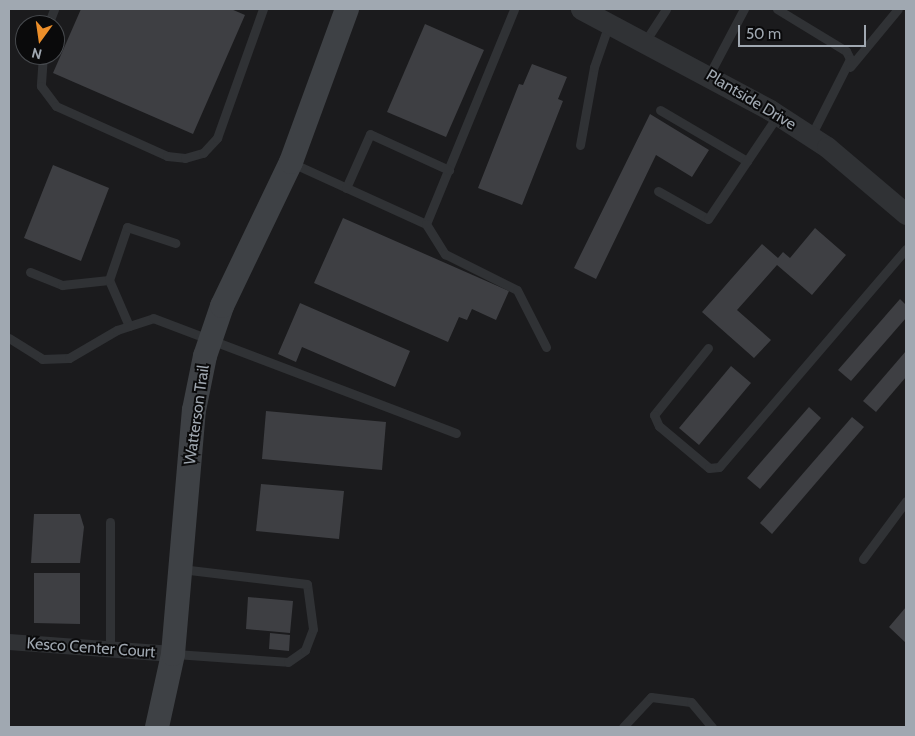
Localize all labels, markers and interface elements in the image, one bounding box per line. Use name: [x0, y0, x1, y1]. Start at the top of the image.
north arrow: [15, 15, 65, 65]
scale bar: [740, 15, 868, 47]
text: 50 m: [746, 25, 781, 43]
text: N: [30, 44, 44, 64]
street label: Plantside Drive: [703, 66, 799, 134]
street label: Watterson Trail: [180, 364, 214, 466]
street label: Kesco Center Court: [26, 634, 156, 662]

